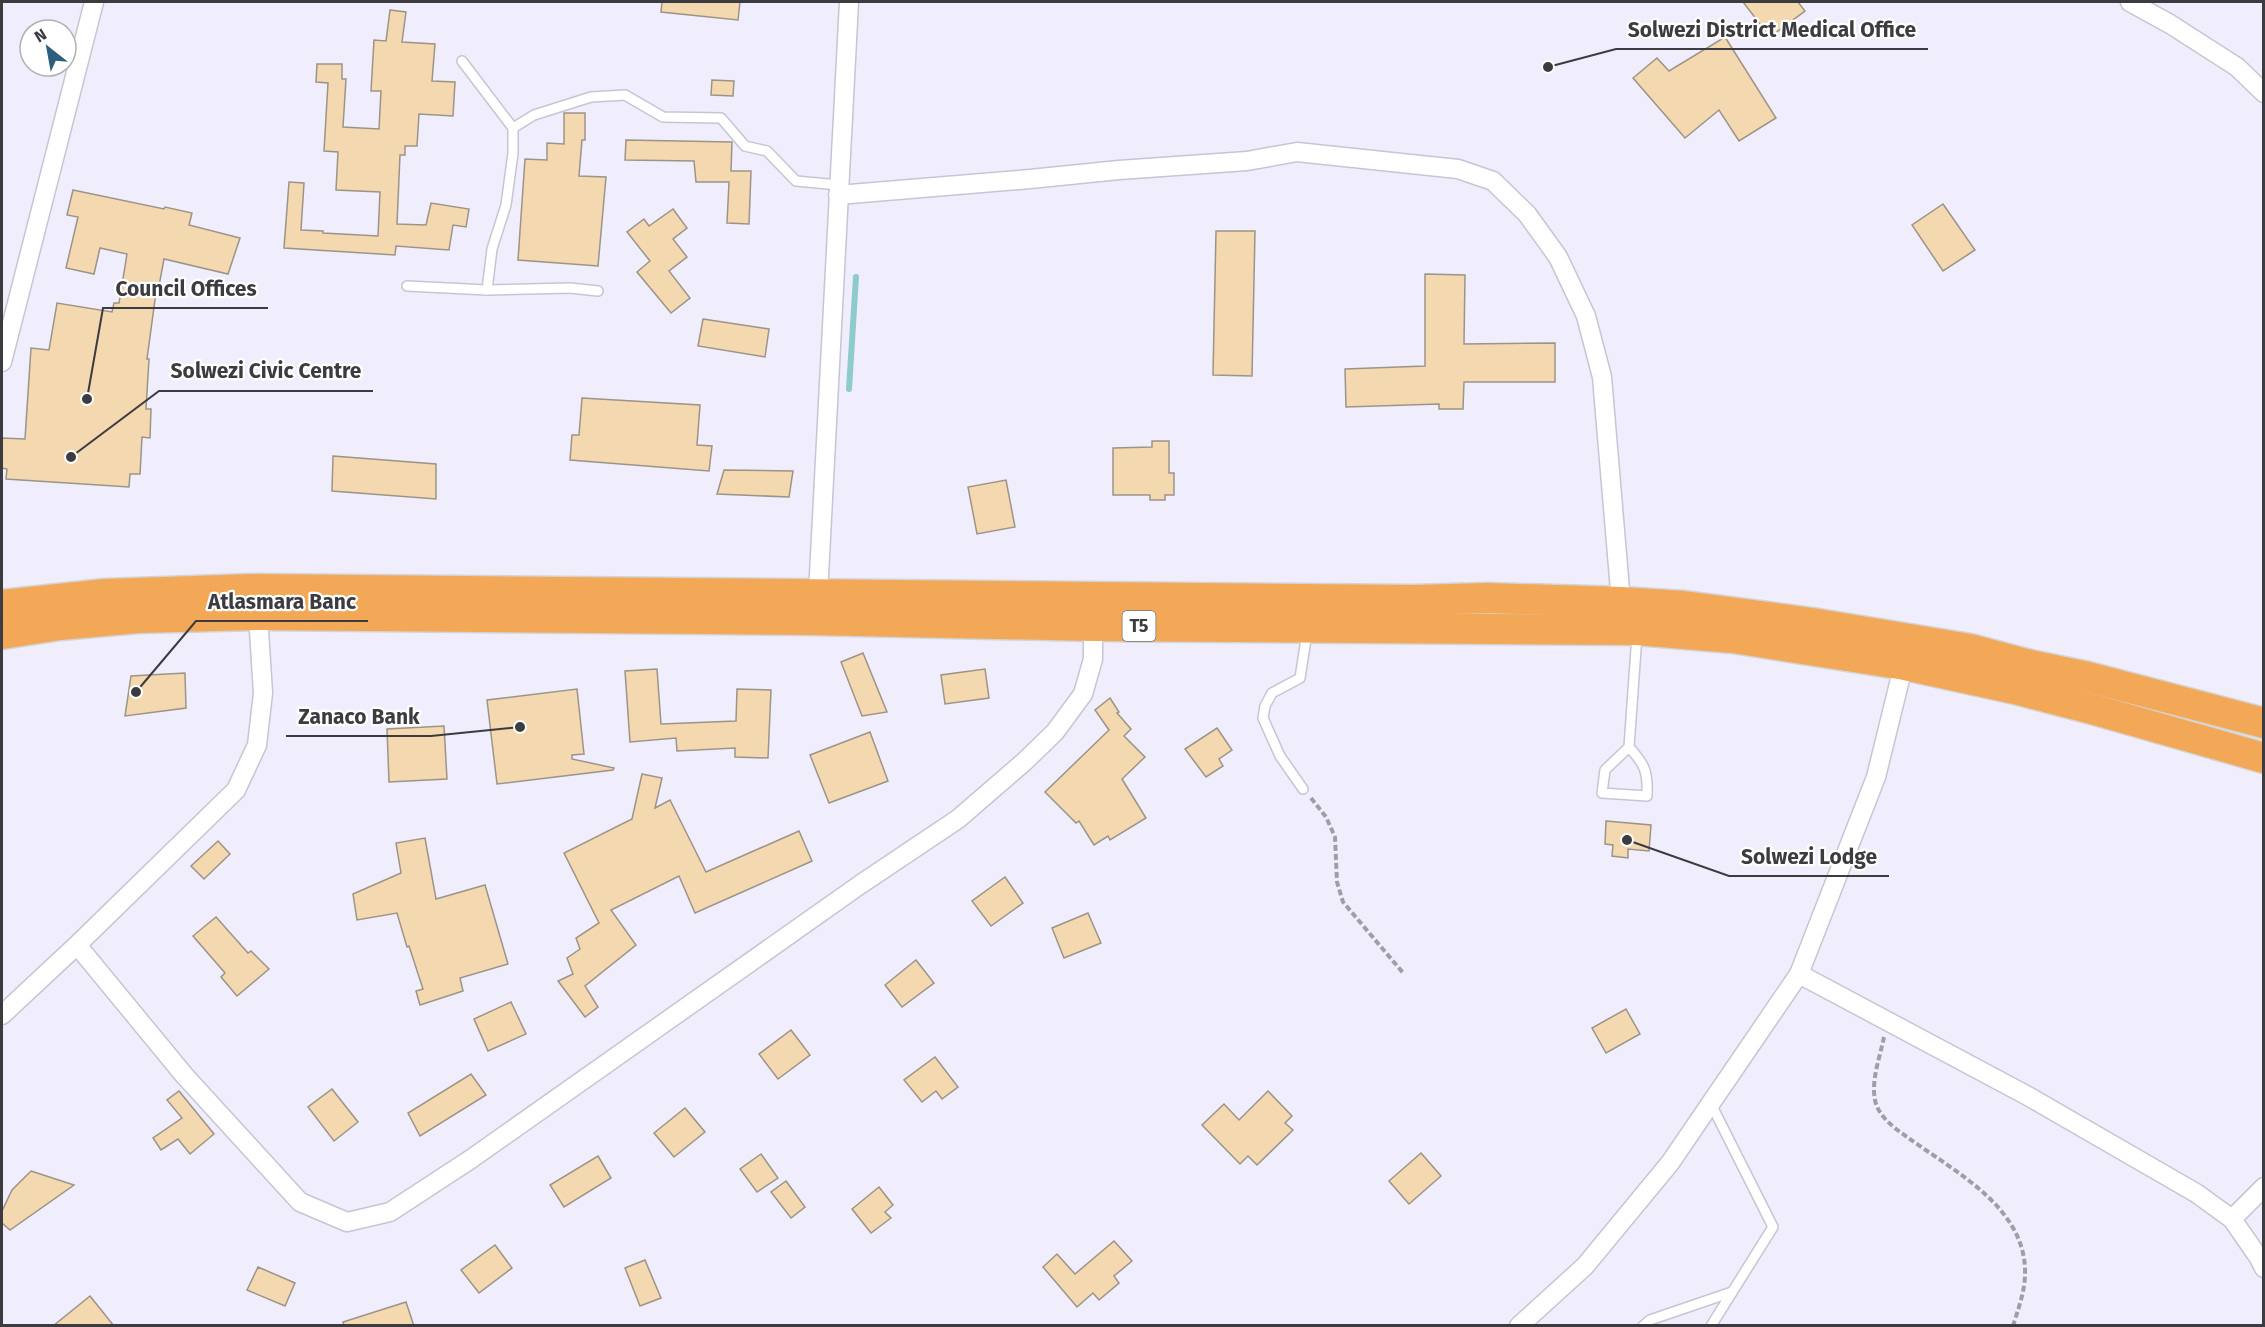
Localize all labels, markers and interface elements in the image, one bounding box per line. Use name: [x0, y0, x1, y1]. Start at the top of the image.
callout: Solwezi District Medical Office: [1616, 10, 1928, 49]
text: Solwezi District Medical Office: [1628, 17, 1917, 43]
north arrow: [18, 18, 78, 78]
text: N: [31, 25, 50, 46]
callout: Council Offices: [103, 269, 268, 308]
text: Council Offices: [115, 276, 257, 302]
callout: Solwezi Civic Centre: [159, 352, 373, 391]
text: Solwezi Civic Centre: [171, 358, 362, 384]
callout: Atlasmara Banc: [196, 582, 368, 621]
text: Atlasmara Banc: [207, 589, 356, 615]
road number: T5: [1122, 611, 1156, 641]
callout: Zanaco Bank: [286, 697, 431, 736]
text: Zanaco Bank: [298, 704, 420, 730]
callout: Solwezi Lodge: [1729, 837, 1889, 876]
text: Solwezi Lodge: [1741, 844, 1877, 870]

